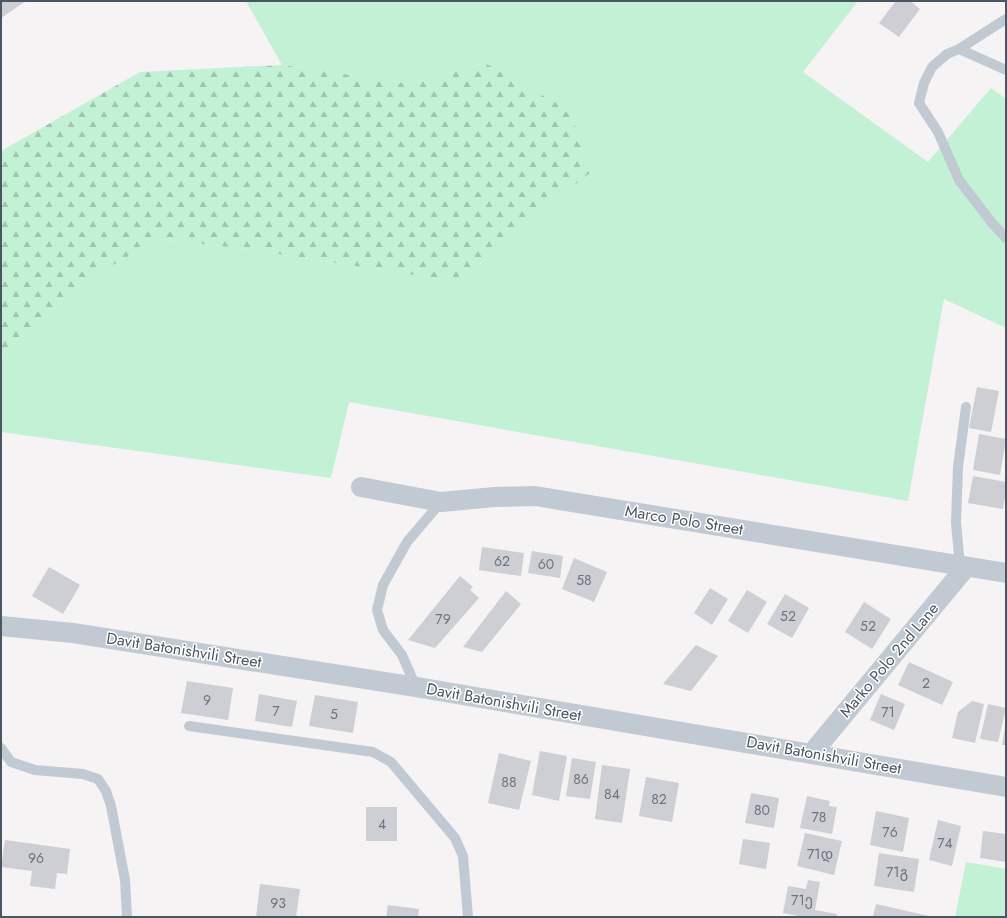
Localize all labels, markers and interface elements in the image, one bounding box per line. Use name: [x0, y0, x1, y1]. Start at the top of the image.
street label: Marco Polo Street: [623, 499, 745, 541]
house number: 62: [494, 551, 510, 571]
house number: 60: [538, 554, 554, 574]
house number: 58: [576, 570, 592, 590]
street label: Marko Polo 2nd Lane: [835, 599, 943, 721]
house number: 52: [780, 606, 796, 626]
house number: 79: [435, 609, 451, 629]
house number: 52: [860, 616, 876, 636]
street label: Davit Batonishvili Street: [105, 626, 263, 674]
house number: 2: [922, 675, 930, 691]
street label: Davit Batonishvili Street: [425, 677, 583, 727]
house number: 9: [203, 690, 211, 710]
house number: 7: [272, 701, 280, 721]
house number: 71: [881, 702, 895, 722]
house number: 5: [330, 704, 338, 724]
street label: Davit Batonishvili Street: [745, 730, 903, 780]
house number: 86: [573, 769, 589, 789]
house number: 88: [501, 772, 517, 792]
house number: 84: [604, 784, 620, 804]
house number: 82: [651, 789, 667, 809]
house number: 80: [754, 800, 770, 820]
house number: 78: [812, 807, 827, 827]
house number: 4: [378, 814, 386, 834]
house number: 76: [882, 822, 898, 842]
house number: 74: [937, 833, 953, 853]
house number: 71დ: [807, 844, 833, 864]
house number: 96: [28, 848, 44, 868]
house number: 71გ: [886, 862, 908, 882]
house number: 71ე: [791, 890, 813, 910]
house number: 93: [270, 893, 286, 913]

